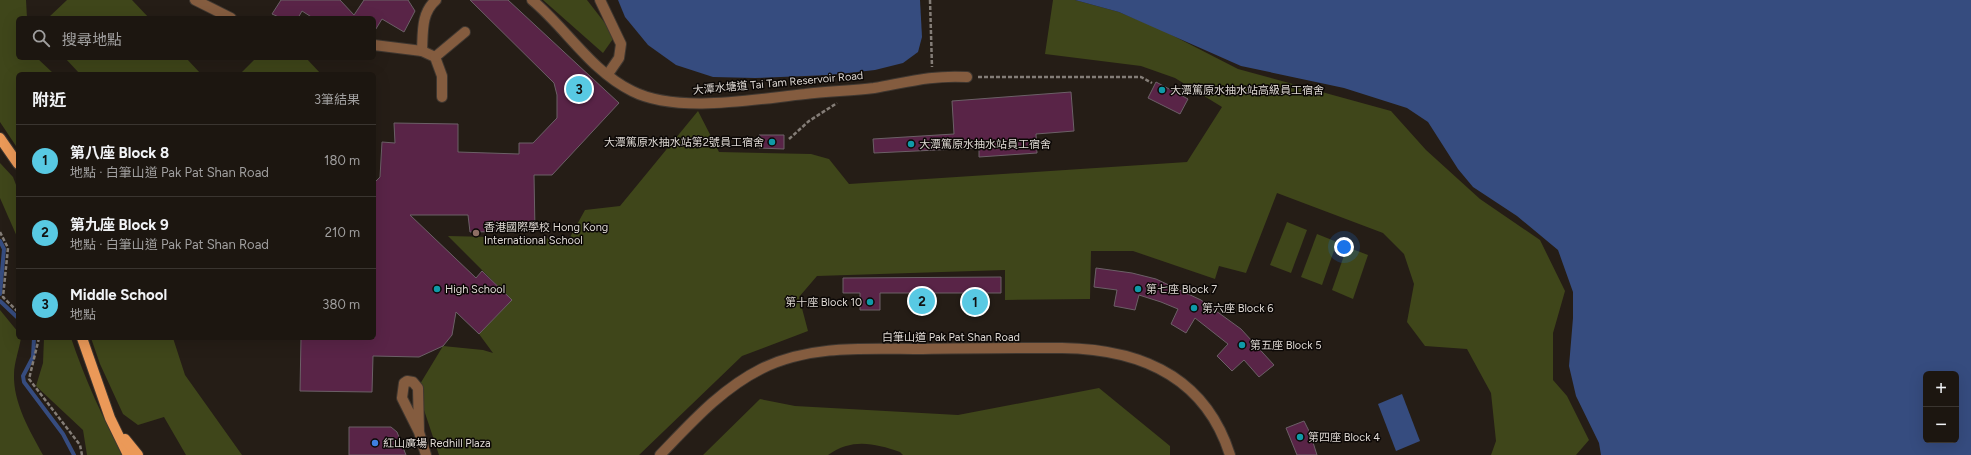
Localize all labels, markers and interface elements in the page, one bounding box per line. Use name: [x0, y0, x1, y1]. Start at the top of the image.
search box: [16, 16, 376, 60]
icon: search: [30, 27, 52, 49]
text: 搜尋地點: [62, 31, 122, 49]
street label: 大潭水塘道 Tai Tam Reservoir Road: [692, 69, 864, 97]
pin: 3: [566, 74, 592, 104]
place label: 大潭篤原水抽水站高級員工宿舍: [1170, 84, 1324, 97]
marker: 大潭篤原水抽水站高級員工宿舍: [1157, 85, 1167, 95]
text: 附近: [32, 90, 66, 110]
text: 3筆結果: [314, 92, 360, 107]
place label: 大潭篤原水抽水站第2號員工宿舍: [604, 136, 764, 149]
marker: 大潭篤原水抽水站第2號員工宿舍: [767, 137, 777, 147]
place label: 大潭篤原水抽水站員工宿舍: [919, 138, 1051, 151]
marker: 大潭篤原水抽水站員工宿舍: [906, 139, 916, 149]
text: 第八座 Block 8: [70, 144, 169, 162]
text: 1: [42, 153, 48, 168]
text: 180 m: [324, 153, 360, 168]
text: 地點 · 白筆山道 Pak Pat Shan Road: [70, 165, 269, 180]
text: 第九座 Block 9: [70, 216, 169, 234]
place label: 香港國際學校 Hong Kong International School: [484, 221, 608, 247]
text: 2: [41, 225, 49, 240]
text: 210 m: [325, 225, 360, 240]
marker: 香港國際學校 Hong Kong International School: [471, 228, 481, 238]
text: 地點 · 白筆山道 Pak Pat Shan Road: [70, 237, 269, 252]
your location: [1334, 237, 1354, 257]
place label: High School: [445, 283, 505, 296]
place label: 第七座 Block 7: [1146, 283, 1217, 296]
marker: High School: [432, 284, 442, 294]
marker: 第七座 Block 7: [1133, 284, 1143, 294]
text: Middle School: [70, 286, 167, 304]
pin: 2: [909, 286, 935, 316]
pin: 1: [962, 287, 988, 317]
place label: 第十座 Block 10: [785, 296, 862, 309]
text: 3: [41, 297, 49, 312]
text: 380 m: [322, 297, 360, 312]
marker: 第十座 Block 10: [865, 297, 875, 307]
place label: 第六座 Block 6: [1202, 302, 1273, 315]
marker: 第六座 Block 6: [1189, 303, 1199, 313]
text: 地點: [70, 307, 96, 322]
street label: 白筆山道 Pak Pat Shan Road: [882, 331, 1020, 344]
place label: 第五座 Block 5: [1250, 339, 1322, 352]
marker: 第五座 Block 5: [1237, 340, 1247, 350]
map controls: [1923, 371, 1959, 443]
button: +: [1923, 371, 1959, 407]
button: −: [1923, 407, 1959, 443]
place label: 第四座 Block 4: [1308, 431, 1380, 444]
marker: 第四座 Block 4: [1295, 432, 1305, 442]
place label: 紅山廣場 Redhill Plaza: [383, 437, 491, 450]
marker: 紅山廣場 Redhill Plaza: [370, 438, 380, 448]

